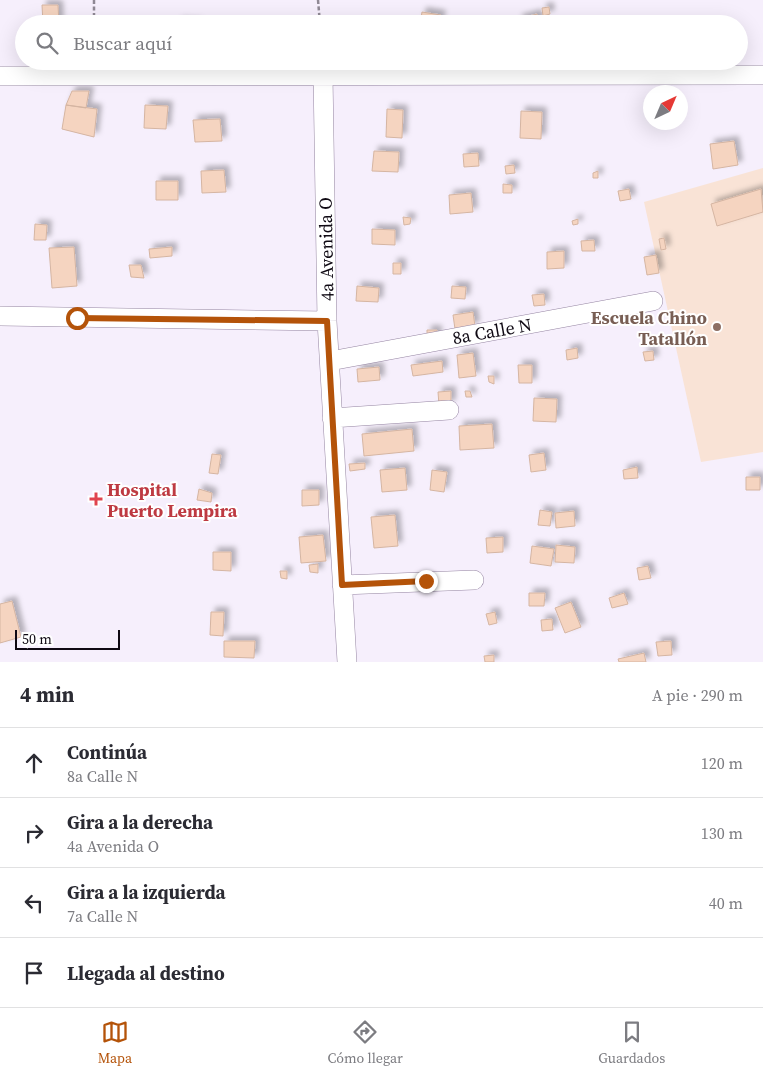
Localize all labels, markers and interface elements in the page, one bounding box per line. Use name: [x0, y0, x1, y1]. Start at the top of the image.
search box: [15, 15, 748, 70]
icon: search: [33, 29, 61, 57]
text: Buscar aquí: [73, 30, 172, 56]
north arrow: [643, 85, 688, 130]
street label: 4a Avenida O: [313, 197, 339, 301]
place label: Escuela Chino Tatallón: [591, 305, 707, 351]
route start: [66, 307, 89, 330]
street label: 8a Calle N: [450, 312, 534, 350]
marker: Escuela Chino Tatallón: [711, 321, 723, 333]
place label: Hospital Puerto Lempira: [107, 477, 238, 523]
marker: Hospital Puerto Lempira: [89, 492, 103, 506]
route end: [415, 570, 438, 593]
scale bar: [15, 627, 120, 650]
text: 50 m: [22, 629, 52, 649]
text: 4 min: [20, 680, 75, 709]
text: A pie · 290 m: [652, 684, 743, 706]
text: Continúa: [67, 739, 147, 765]
icon: ahead: [20, 749, 48, 777]
text: 120 m: [701, 752, 743, 774]
text: 8a Calle N: [67, 765, 138, 787]
text: Gira a la derecha: [67, 809, 213, 835]
icon: right: [20, 819, 48, 847]
text: 130 m: [701, 822, 743, 844]
text: 4a Avenida O: [67, 835, 159, 857]
text: Gira a la izquierda: [67, 879, 226, 905]
icon: left: [20, 889, 48, 917]
text: 40 m: [709, 892, 743, 914]
text: 7a Calle N: [67, 905, 138, 927]
icon: arrive: [20, 959, 48, 987]
text: Llegada al destino: [67, 960, 225, 986]
tab: Mapa: [98, 1018, 132, 1068]
tab: Cómo llegar: [327, 1018, 403, 1068]
tab: Guardados: [598, 1018, 665, 1068]

